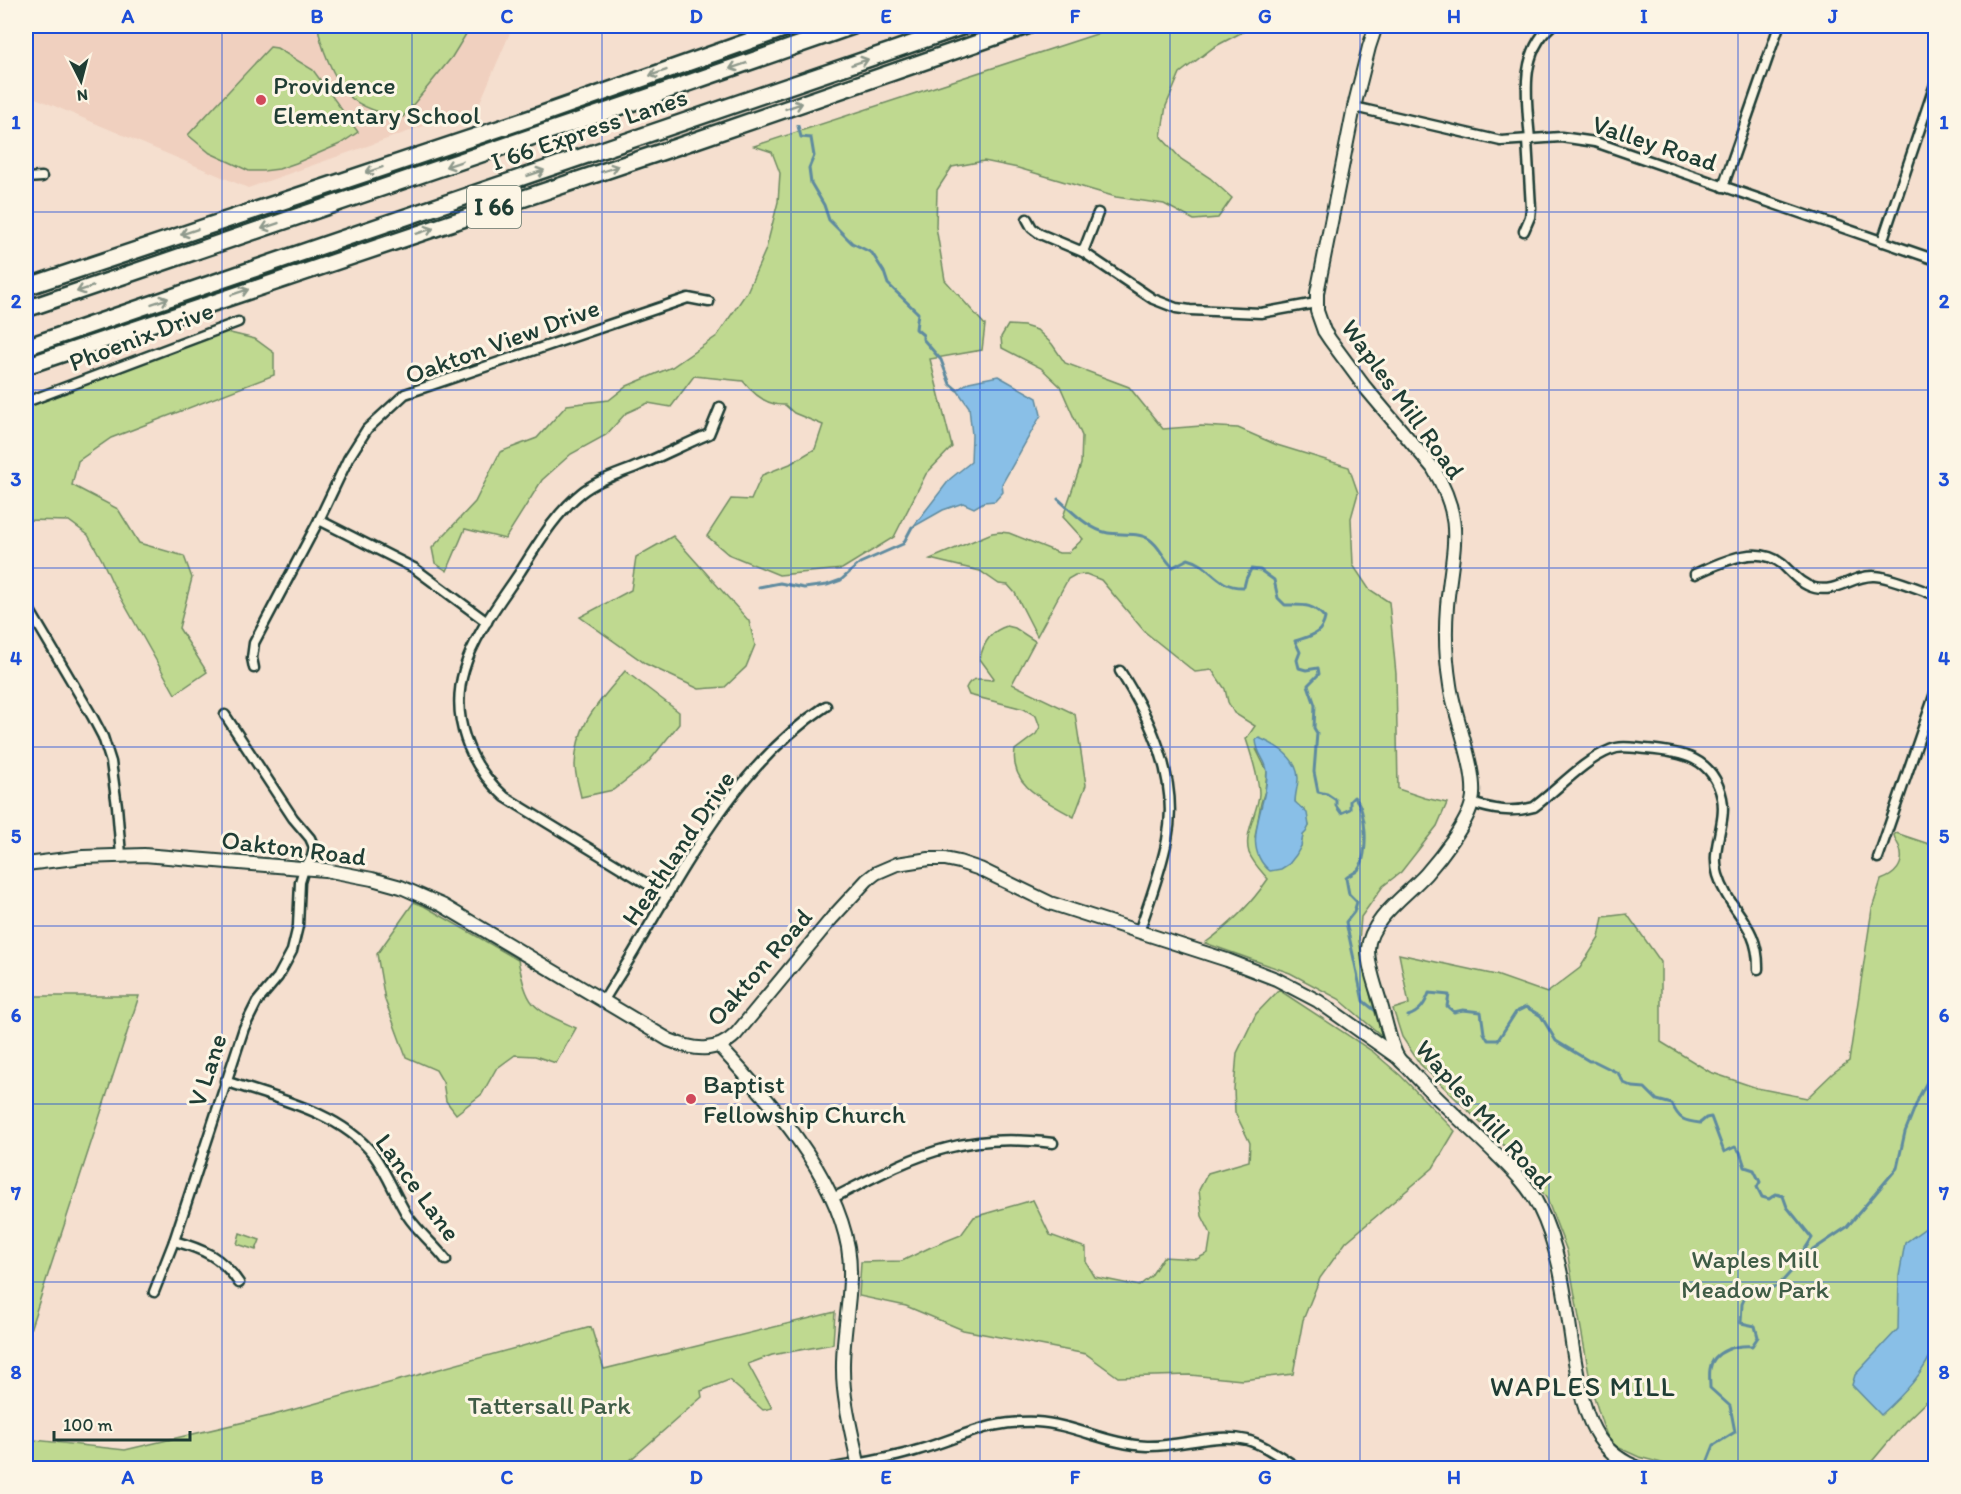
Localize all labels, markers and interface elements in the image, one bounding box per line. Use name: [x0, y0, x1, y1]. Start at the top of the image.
text: A: [121, 4, 135, 28]
text: B: [311, 4, 324, 28]
text: C: [501, 4, 514, 28]
text: D: [689, 4, 703, 28]
text: E: [880, 4, 892, 28]
text: F: [1070, 4, 1081, 28]
text: G: [1258, 4, 1272, 28]
text: H: [1447, 4, 1461, 28]
text: I: [1640, 4, 1648, 28]
text: J: [1827, 4, 1838, 28]
north arrow: [51, 51, 111, 111]
one-way arrow: [850, 55, 869, 66]
one-way arrow: [729, 62, 748, 73]
one-way arrow: [649, 68, 668, 79]
place label: Providence Elementary School: [273, 69, 480, 131]
street label: I 66 Express Lanes: [487, 80, 691, 178]
text: N: [76, 85, 89, 105]
marker: Providence Elementary School: [254, 93, 268, 107]
one-way arrow: [784, 100, 803, 111]
street label: Valley Road: [1588, 108, 1722, 178]
text: 1: [11, 110, 21, 134]
text: 1: [1939, 110, 1949, 134]
one-way arrow: [445, 159, 464, 170]
one-way arrow: [600, 163, 619, 174]
one-way arrow: [365, 165, 384, 176]
one-way arrow: [526, 166, 545, 177]
road number: I 66: [467, 186, 521, 228]
one-way arrow: [261, 221, 280, 232]
one-way arrow: [415, 224, 434, 235]
one-way arrow: [180, 227, 199, 238]
one-way arrow: [76, 284, 95, 295]
one-way arrow: [230, 286, 249, 297]
text: 2: [11, 289, 22, 313]
text: 2: [1939, 289, 1950, 313]
street label: Oakton View Drive: [400, 291, 604, 391]
street label: Phoenix Drive: [64, 294, 218, 378]
one-way arrow: [150, 295, 169, 306]
street label: Waples Mill Road: [1334, 313, 1472, 485]
text: 3: [11, 467, 22, 491]
text: 3: [1939, 467, 1950, 491]
text: 4: [10, 646, 22, 670]
text: 4: [1938, 646, 1950, 670]
street label: Heathland Drive: [614, 764, 742, 932]
street label: Oakton Road: [220, 823, 369, 873]
text: 5: [11, 824, 22, 848]
text: 5: [1939, 824, 1950, 848]
street label: Oakton Road: [699, 901, 819, 1033]
text: 6: [11, 1003, 22, 1027]
text: 6: [1939, 1003, 1950, 1027]
street label: V Lane: [180, 1029, 234, 1111]
street label: Waples Mill Road: [1409, 1033, 1559, 1195]
place label: Baptist Fellowship Church: [703, 1068, 906, 1130]
marker: Baptist Fellowship Church: [684, 1092, 698, 1106]
street label: Lance Lane: [368, 1127, 468, 1247]
text: 7: [10, 1181, 21, 1205]
text: 7: [1938, 1181, 1949, 1205]
park label: Waples Mill Meadow Park: [1681, 1243, 1830, 1305]
text: 8: [11, 1360, 22, 1384]
text: 8: [1939, 1360, 1950, 1384]
district label: WAPLES MILL: [1490, 1369, 1676, 1403]
park label: Tattersall Park: [467, 1389, 631, 1421]
scale bar: [54, 1404, 190, 1442]
text: 100 m: [63, 1414, 113, 1436]
text: A: [121, 1465, 135, 1489]
text: B: [311, 1465, 324, 1489]
text: C: [501, 1465, 514, 1489]
text: D: [689, 1465, 703, 1489]
text: E: [880, 1465, 892, 1489]
text: F: [1070, 1465, 1081, 1489]
text: G: [1258, 1465, 1272, 1489]
text: H: [1447, 1465, 1461, 1489]
text: I: [1640, 1465, 1648, 1489]
text: J: [1827, 1465, 1838, 1489]

